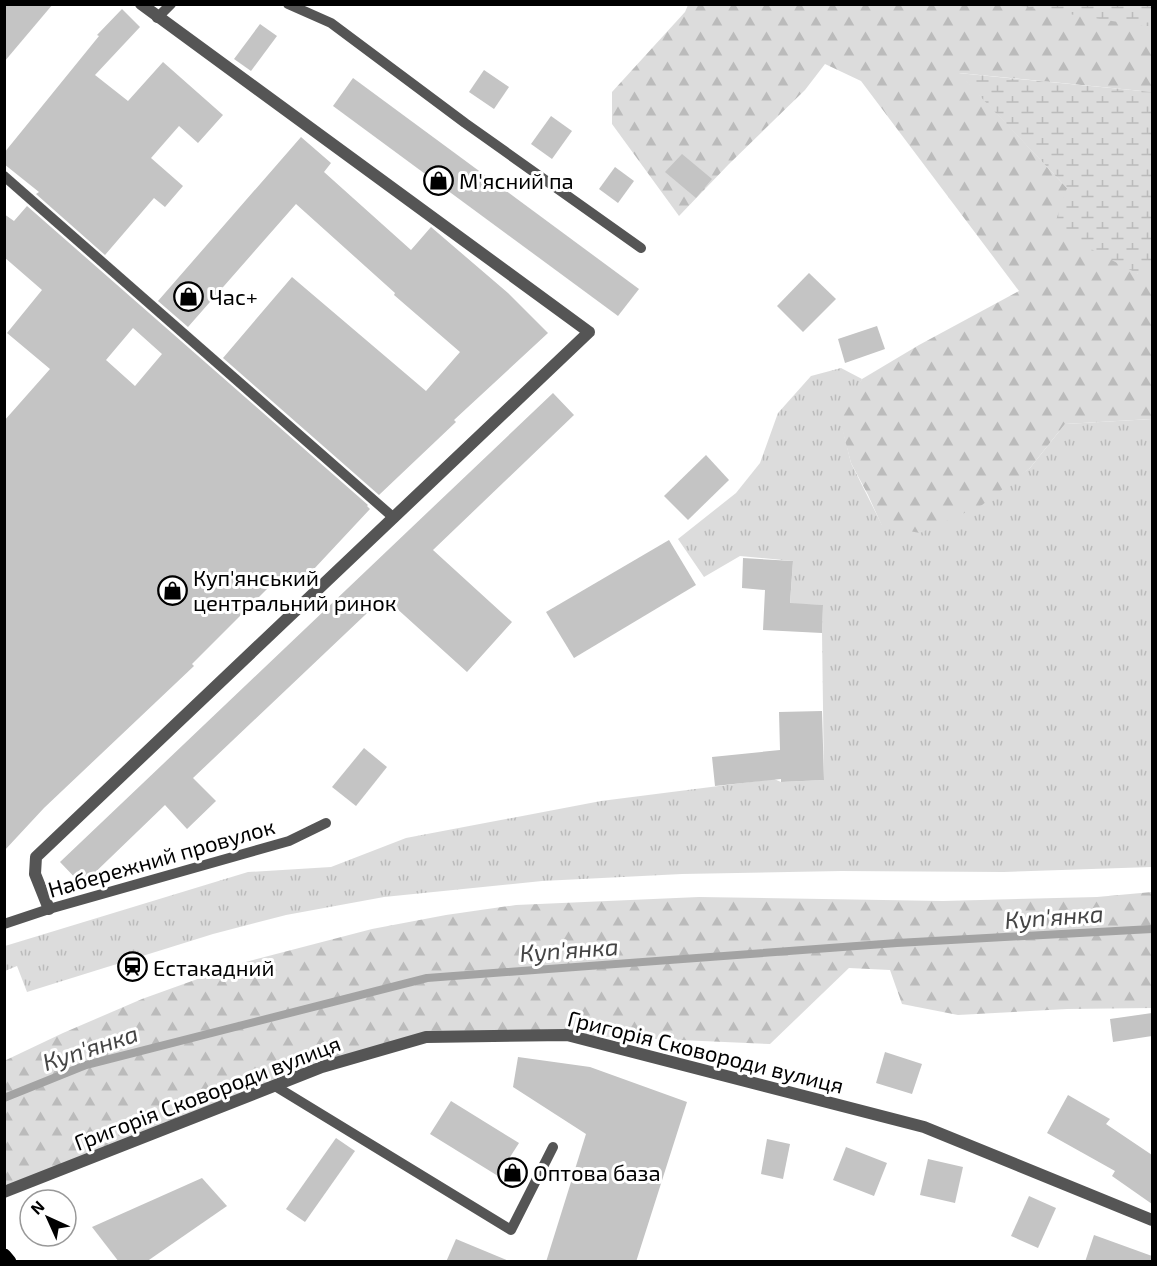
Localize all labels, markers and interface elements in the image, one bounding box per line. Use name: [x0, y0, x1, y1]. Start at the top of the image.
shop icon: М'ясний па: [422, 164, 454, 196]
place label: М'ясний па: [459, 167, 574, 193]
shop icon: Час+: [172, 280, 204, 312]
place label: Час+: [209, 283, 258, 309]
place label: Куп'янський центральний ринок: [193, 564, 397, 615]
shop icon: Куп'янський центральний ринок: [156, 574, 188, 606]
street label: Набережний провулок: [45, 812, 278, 903]
water label: Куп'янка: [1004, 898, 1104, 934]
water label: Куп'янка: [519, 931, 619, 967]
station icon: Естакадний: [116, 951, 148, 983]
place label: Естакадний: [153, 954, 274, 980]
street label: Григорія Сковороди вулиця: [565, 1004, 847, 1099]
water label: Куп'янка: [38, 1018, 142, 1076]
street label: Григорія Сковороди вулиця: [70, 1029, 344, 1156]
shop icon: Оптова база: [496, 1156, 528, 1188]
place label: Оптова база: [533, 1159, 661, 1185]
north arrow: [18, 1188, 78, 1248]
text: N: [26, 1196, 48, 1218]

